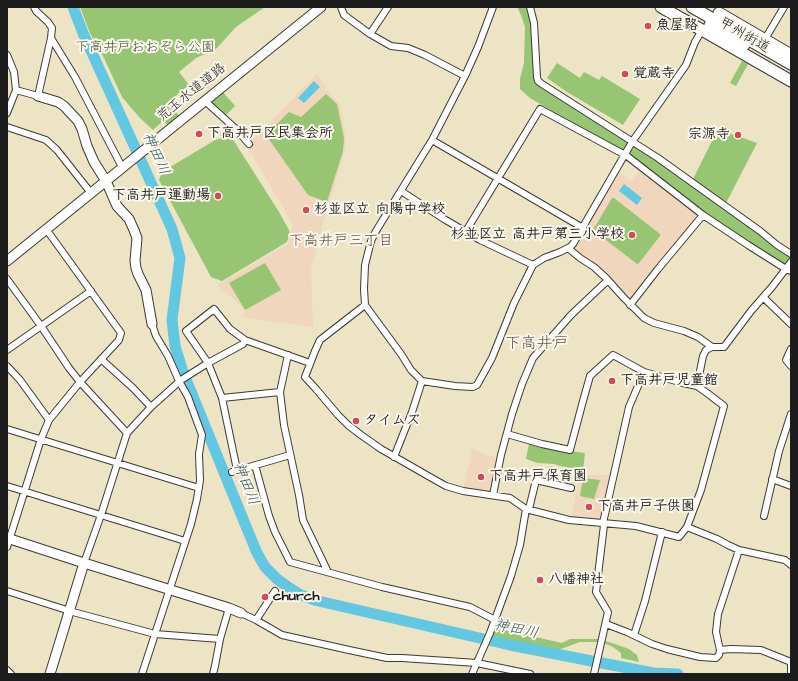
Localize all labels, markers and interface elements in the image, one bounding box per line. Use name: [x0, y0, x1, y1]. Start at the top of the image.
street label: 甲州街道: [716, 15, 772, 57]
place label: 魚屋路: [656, 18, 698, 34]
marker: 魚屋路: [643, 21, 653, 31]
park label: 下高井戸おおぞら公園: [75, 40, 215, 56]
street label: 荒玉水道道路: [154, 60, 230, 126]
place label: 覚蔵寺: [633, 66, 675, 82]
marker: 覚蔵寺: [620, 69, 630, 79]
place label: 下高井戸区民集会所: [207, 126, 333, 142]
place label: 宗源寺: [688, 127, 730, 143]
marker: 下高井戸区民集会所: [194, 129, 204, 139]
water label: 神田川: [138, 130, 172, 178]
marker: 宗源寺: [733, 130, 743, 140]
place label: 下高井戸運動場: [112, 188, 210, 204]
marker: 下高井戸運動場: [213, 191, 223, 201]
place label: 杉並区立 向陽中学校: [314, 202, 446, 218]
marker: 杉並区立 向陽中学校: [301, 205, 311, 215]
place label: 杉並区立 高井戸第三小学校: [450, 227, 624, 243]
marker: 杉並区立 高井戸第三小学校: [627, 230, 637, 240]
district label: 下高井戸三丁目: [289, 233, 393, 251]
district label: 下高井戸: [505, 335, 569, 355]
place label: 下高井戸児童館: [620, 373, 718, 389]
marker: 下高井戸児童館: [607, 376, 617, 386]
place label: タイムズ: [364, 413, 420, 429]
marker: タイムズ: [351, 416, 361, 426]
water label: 神田川: [228, 460, 262, 508]
place label: 下高井戸保育園: [489, 469, 587, 485]
marker: 下高井戸保育園: [476, 472, 486, 482]
place label: 下高井戸子供園: [597, 499, 695, 515]
marker: 下高井戸子供園: [584, 502, 594, 512]
place label: 八幡神社: [548, 572, 604, 588]
marker: 八幡神社: [535, 575, 545, 585]
place label: church: [273, 589, 319, 605]
marker: church: [260, 592, 270, 602]
water label: 神田川: [492, 617, 540, 643]

